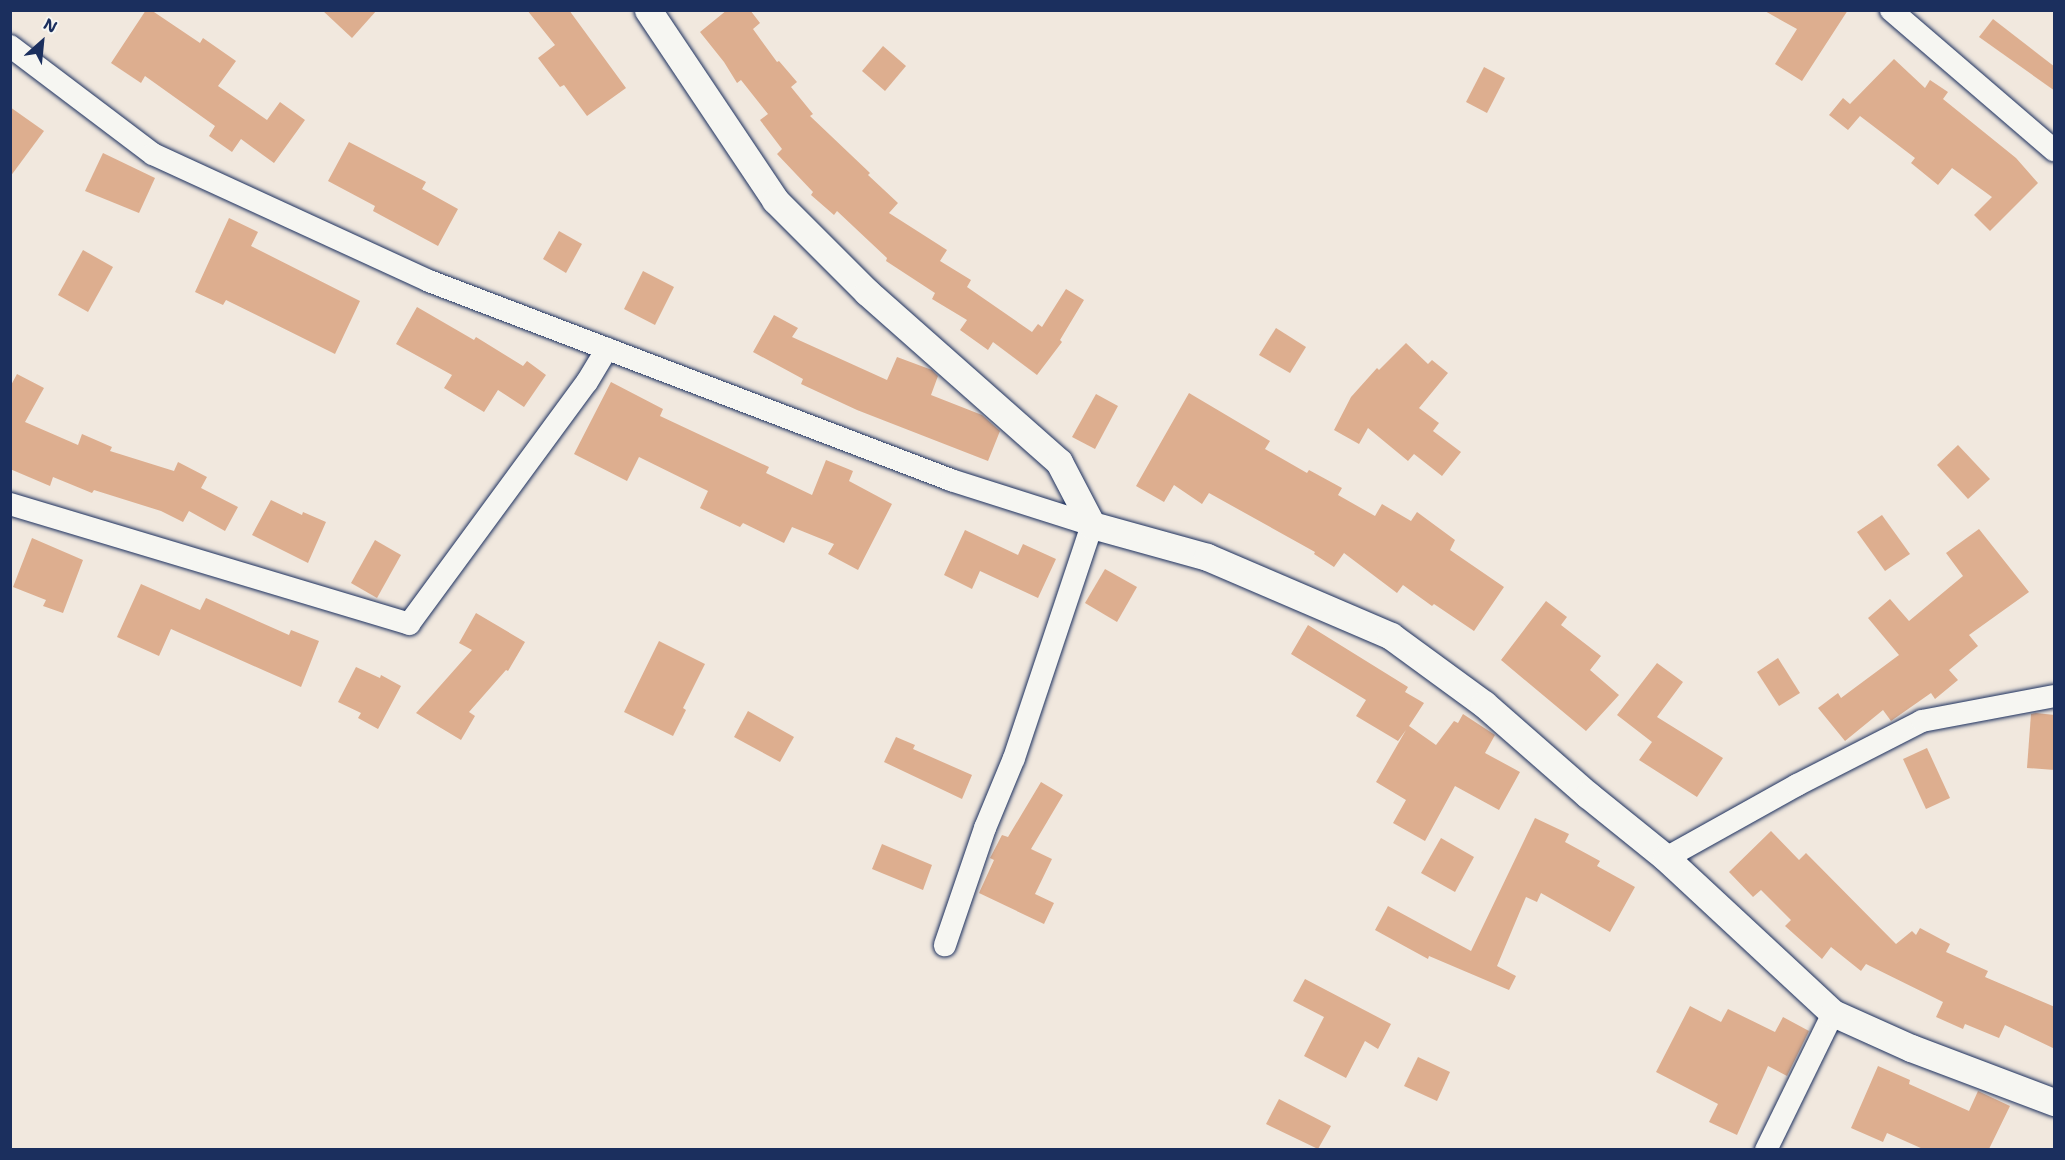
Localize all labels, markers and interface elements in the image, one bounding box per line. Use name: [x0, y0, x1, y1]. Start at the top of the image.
north arrow: [12, 12, 72, 72]
text: N: [40, 13, 61, 38]

